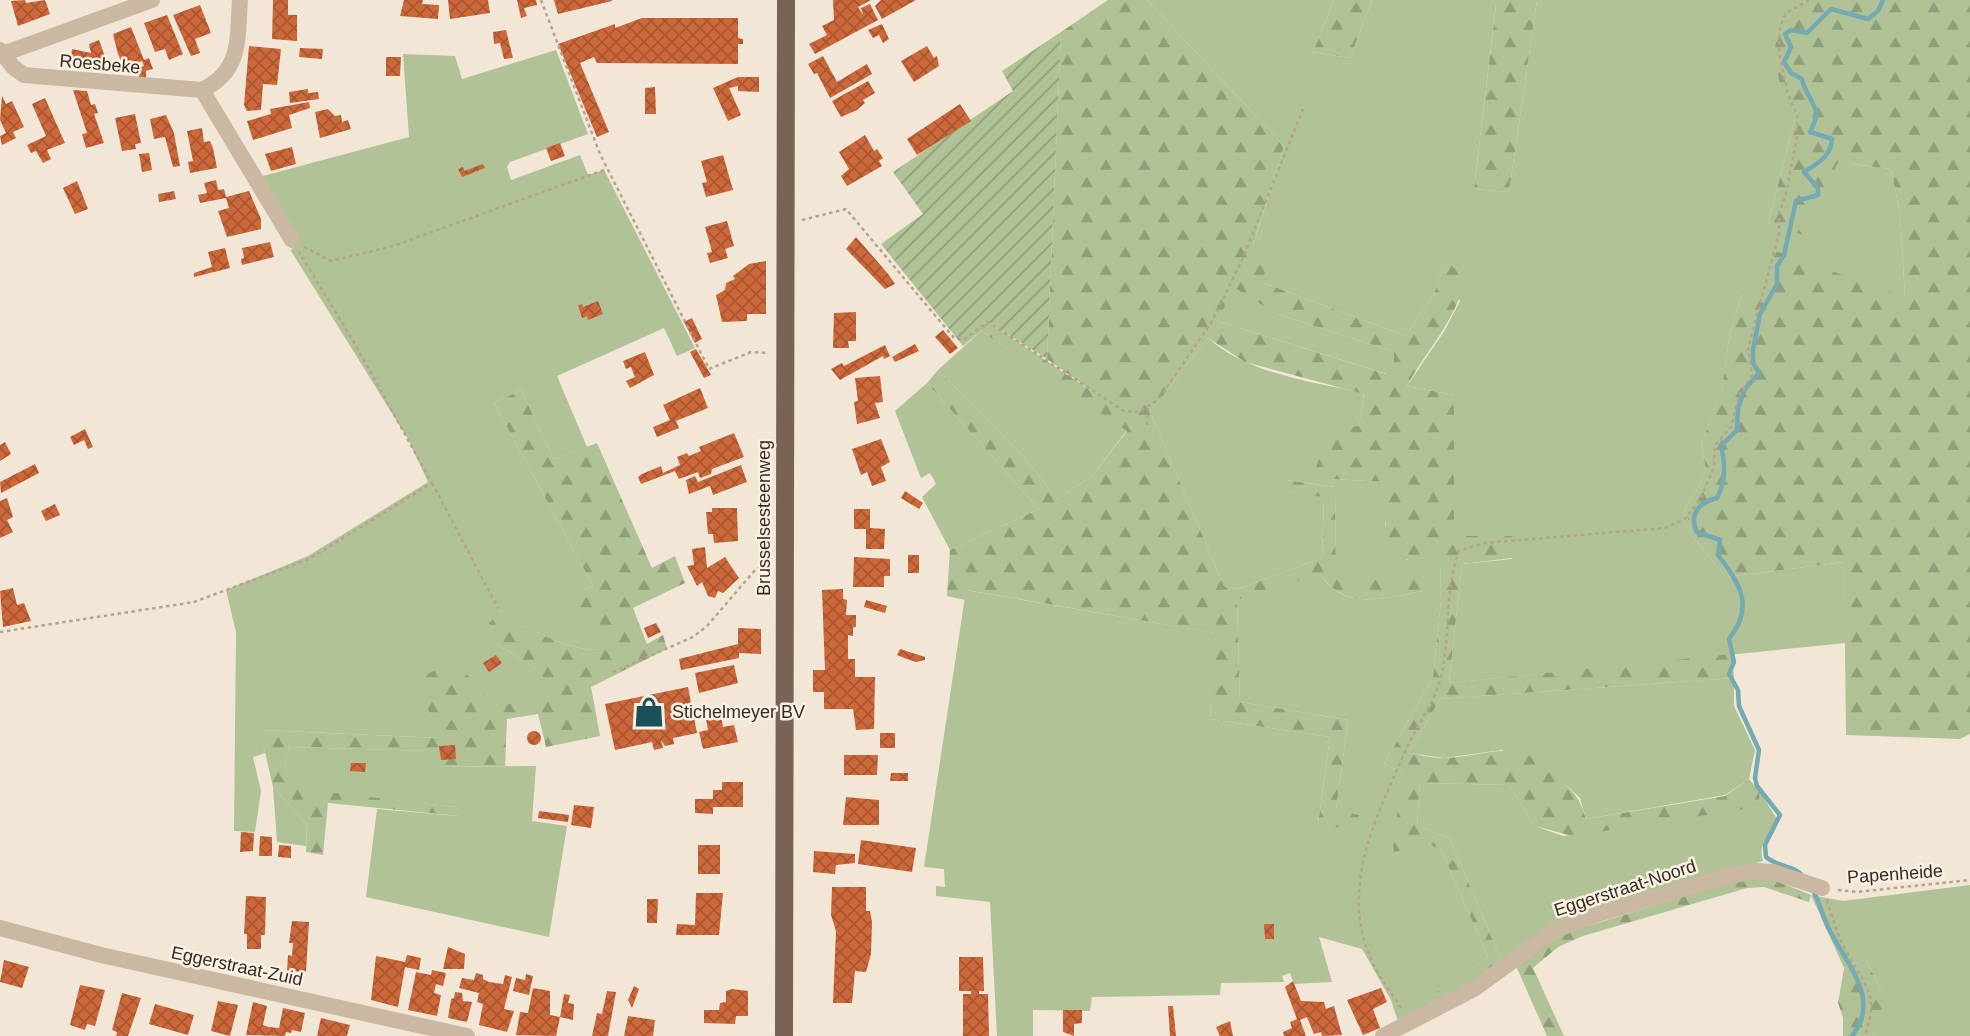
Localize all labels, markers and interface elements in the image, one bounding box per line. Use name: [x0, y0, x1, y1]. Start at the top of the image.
street label: Roesbeke: [59, 51, 141, 77]
street label: Brusselsesteenweg: [754, 440, 774, 596]
shop icon: Stichelmeyer BV: [632, 695, 666, 729]
place label: Stichelmeyer BV: [672, 702, 805, 722]
street label: Eggerstraat-Noord: [1551, 856, 1699, 920]
street label: Papenheide: [1846, 861, 1944, 887]
street label: Eggerstraat-Zuid: [169, 942, 305, 990]

